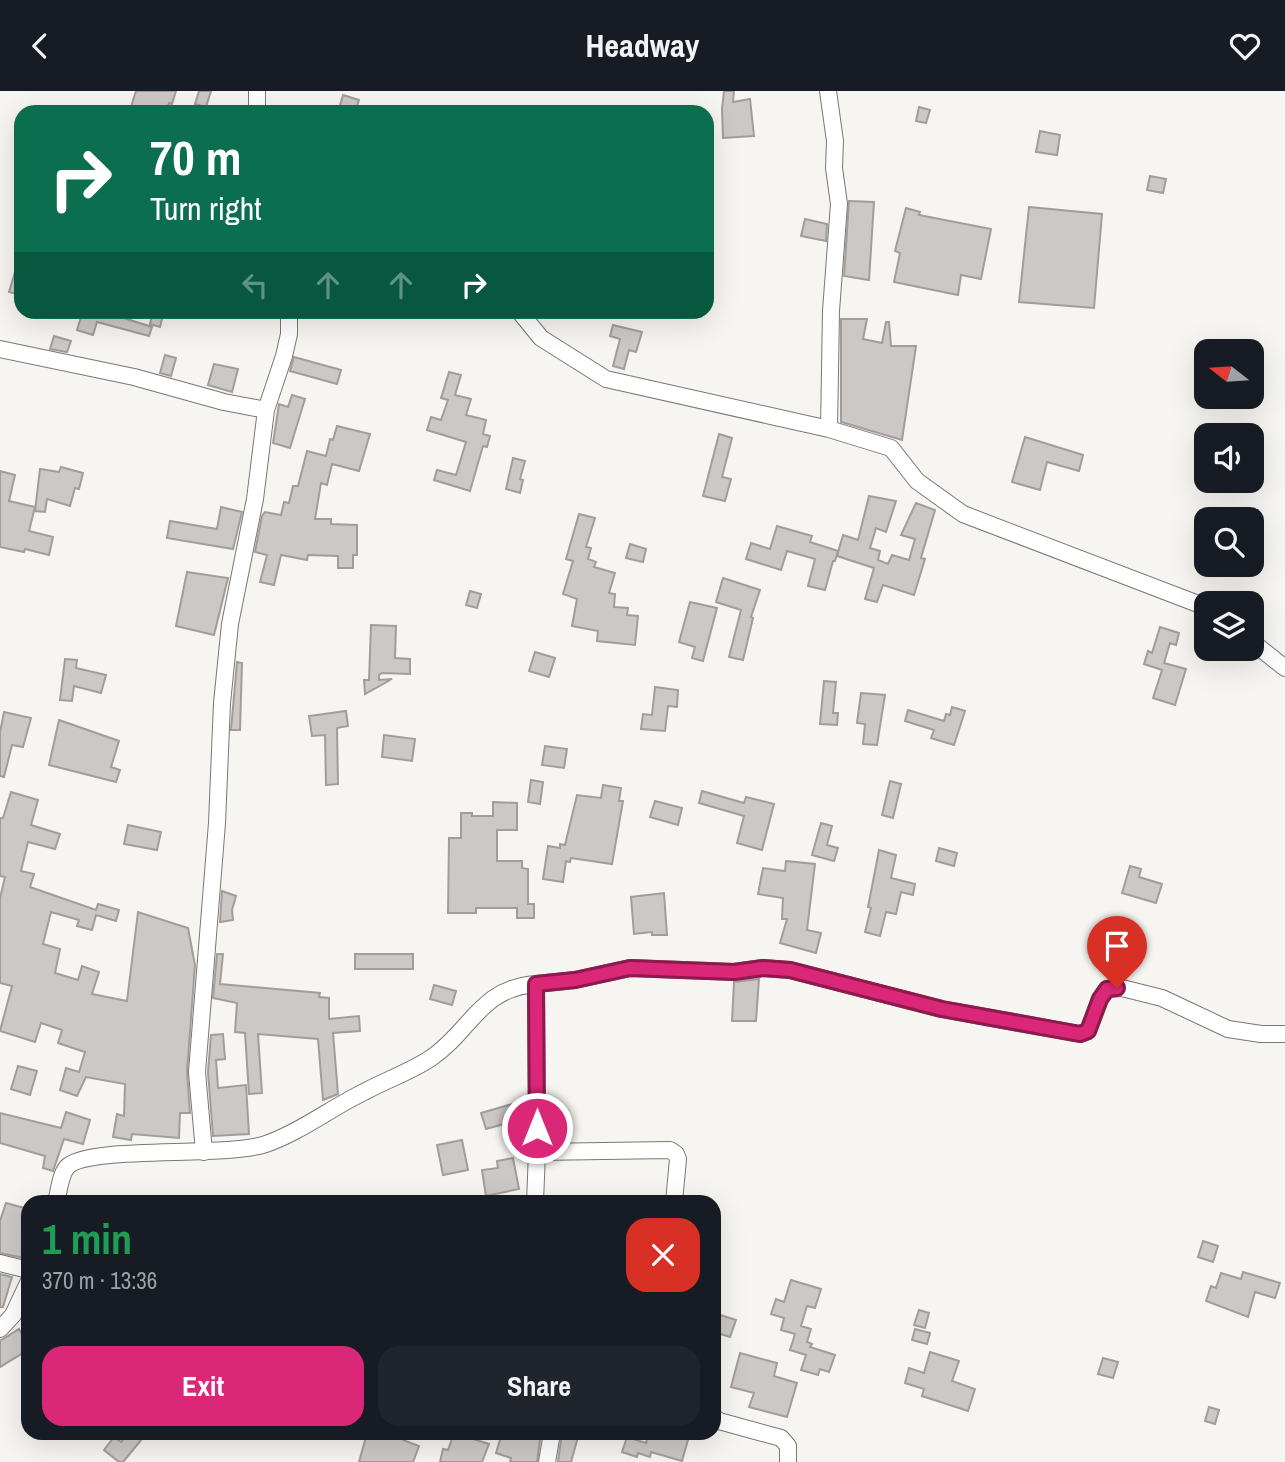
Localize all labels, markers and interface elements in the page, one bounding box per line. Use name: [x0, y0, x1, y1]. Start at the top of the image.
text: Headway: [586, 24, 699, 67]
icon: back: [21, 27, 59, 65]
icon: heart: [1226, 27, 1264, 65]
text: 70 m: [150, 124, 242, 190]
icon: right: [35, 133, 126, 224]
text: Turn right: [150, 187, 262, 230]
icon: left: [236, 266, 274, 304]
icon: ahead: [309, 266, 347, 304]
icon: ahead: [382, 266, 420, 304]
icon: right: [455, 266, 493, 304]
north arrow: [1194, 339, 1264, 409]
map controls: [1194, 339, 1264, 661]
button: sound: [1194, 423, 1264, 493]
button: search: [1194, 507, 1264, 577]
button: layers: [1194, 591, 1264, 661]
pin: [1087, 916, 1147, 988]
icon: arrive: [1098, 927, 1136, 965]
position arrow: [500, 1091, 574, 1165]
text: 1 min: [42, 1211, 132, 1267]
button: close: [626, 1218, 700, 1292]
text: 370 m · 13:36: [42, 1265, 157, 1296]
button: Exit: [42, 1346, 364, 1426]
button: Share: [378, 1346, 700, 1426]

